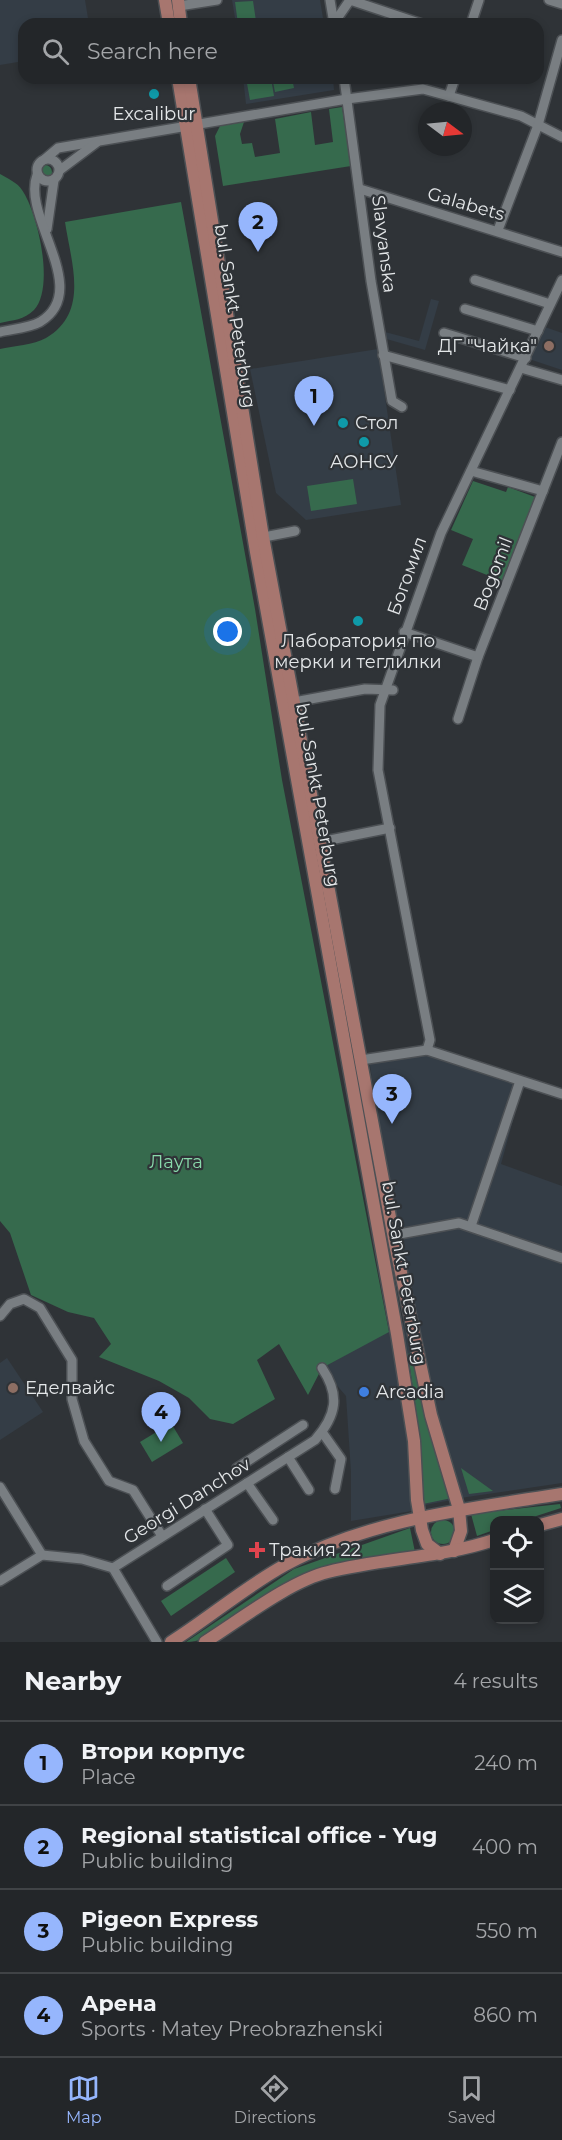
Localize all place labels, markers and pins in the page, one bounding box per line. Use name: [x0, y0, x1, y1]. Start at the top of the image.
marker: Excalibur: [147, 87, 161, 101]
place label: Excalibur: [112, 103, 196, 125]
pin: 2: [238, 202, 278, 252]
place label: ДГ "Чайка": [438, 335, 537, 357]
marker: ДГ "Чайка": [542, 339, 556, 353]
pin: 1: [294, 376, 334, 426]
place label: Стол: [355, 412, 398, 434]
marker: Стол: [336, 416, 350, 430]
marker: АОНСУ: [357, 435, 371, 449]
place label: АОНСУ: [330, 451, 399, 473]
marker: Лаборатория по мерки и теглилки: [351, 614, 365, 628]
place label: Лаборатория по мерки и теглилки: [274, 630, 442, 673]
pin: 3: [372, 1074, 412, 1124]
place label: Еделвайс: [25, 1377, 115, 1399]
marker: Еделвайс: [6, 1381, 20, 1395]
place label: Arcadia: [376, 1381, 444, 1403]
marker: Arcadia: [357, 1385, 371, 1399]
pin: 4: [142, 1392, 180, 1442]
place label: Тракия 22: [269, 1539, 361, 1561]
marker: Тракия 22: [250, 1543, 264, 1557]

